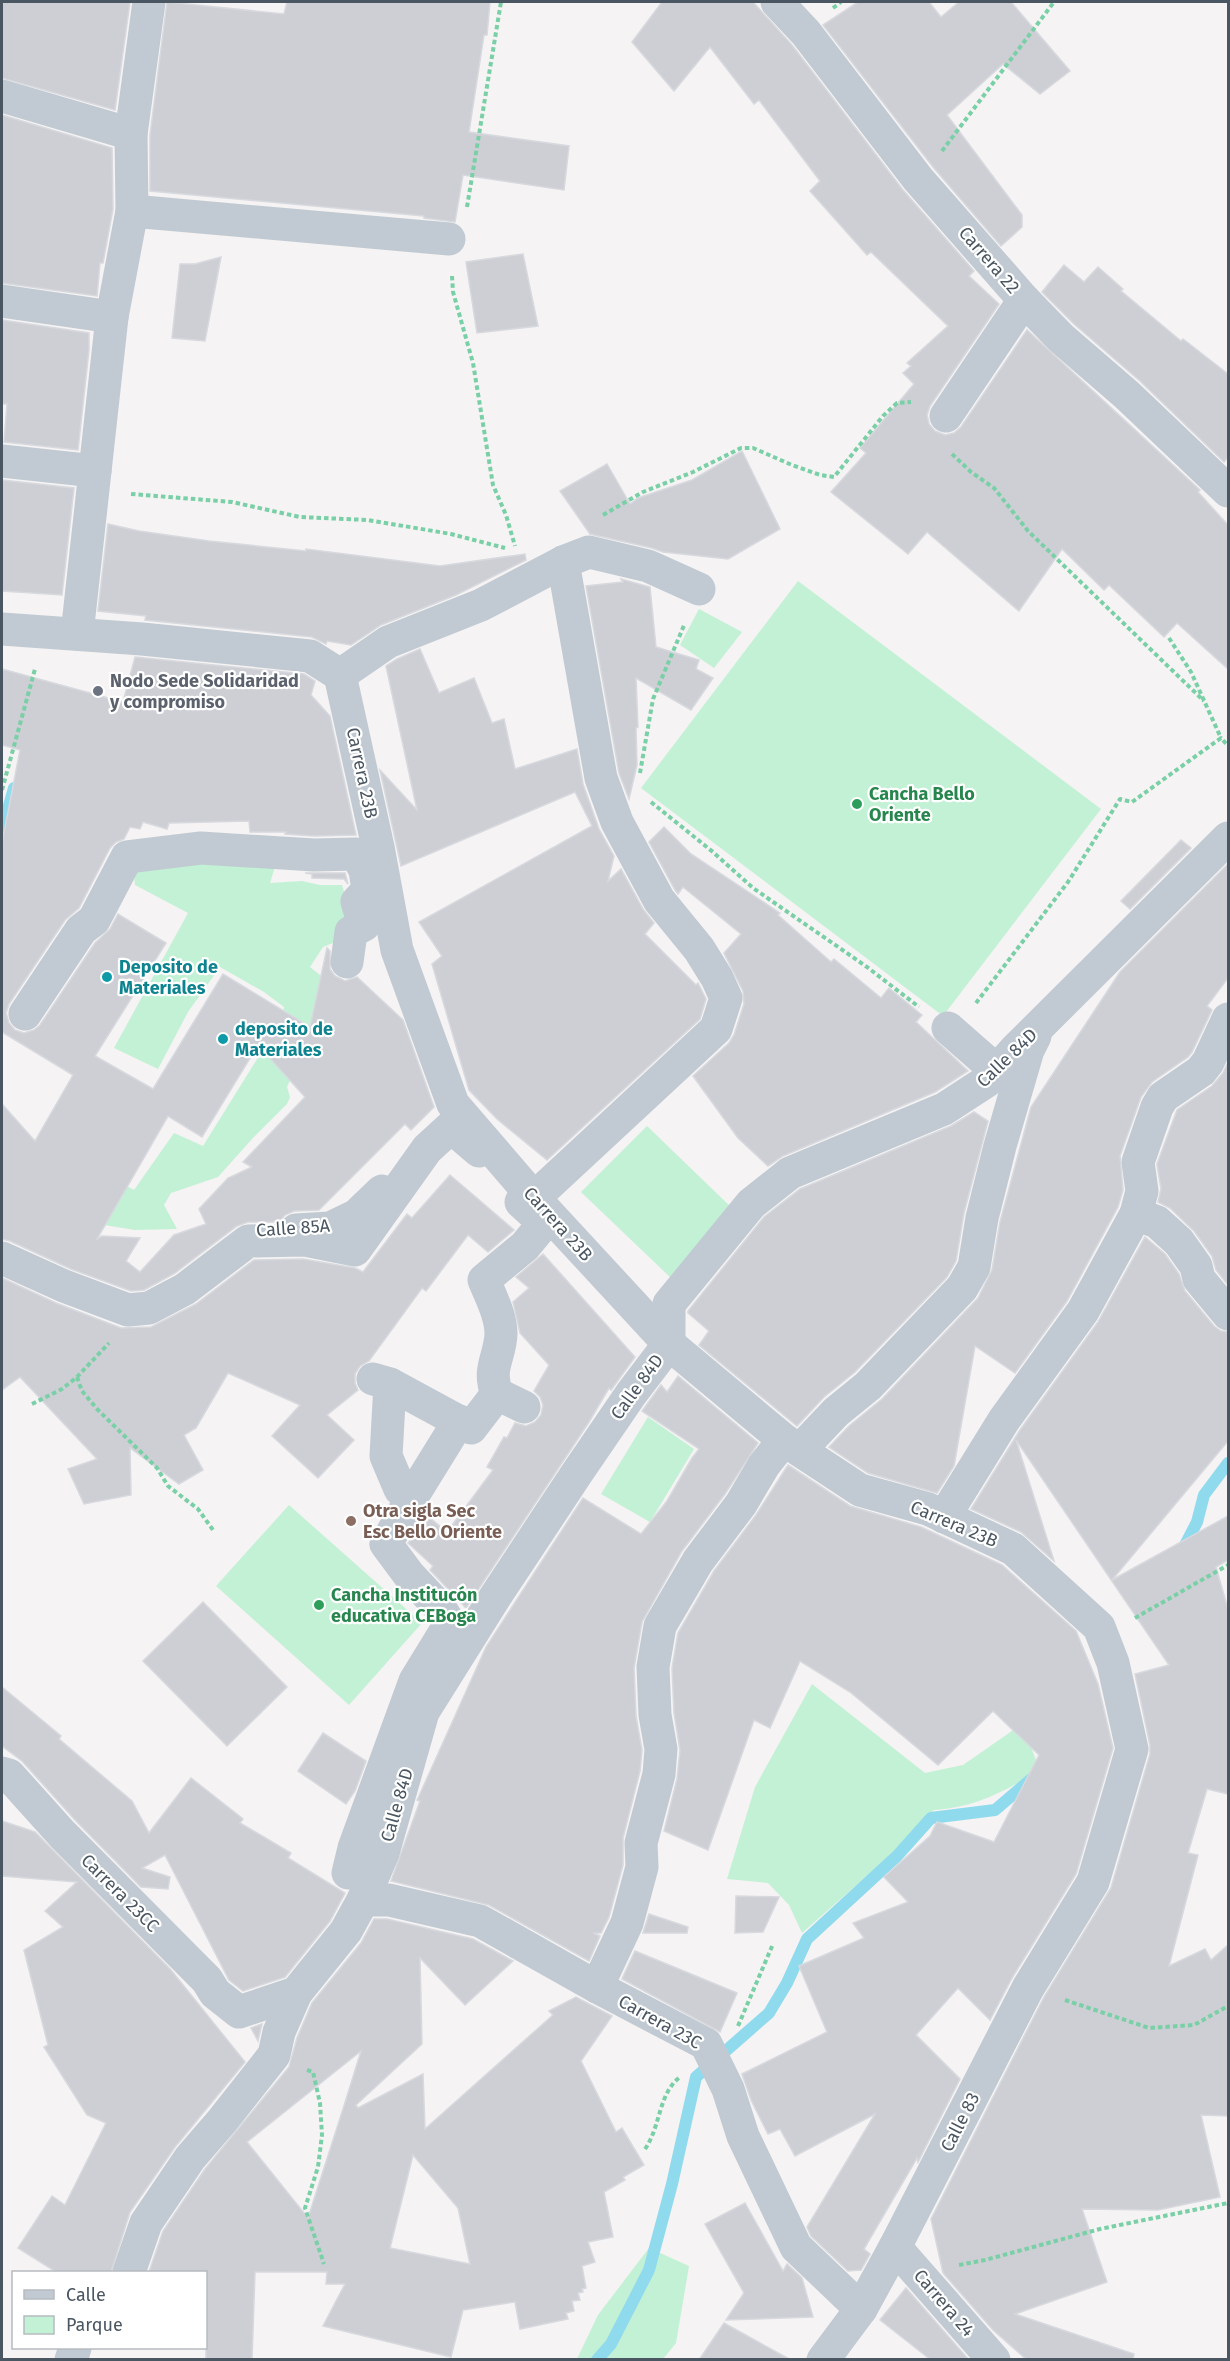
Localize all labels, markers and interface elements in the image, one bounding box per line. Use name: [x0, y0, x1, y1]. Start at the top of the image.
street label: Carrera 22: [954, 222, 1024, 298]
place label: Nodo Sede Solidaridad y compromiso: [109, 670, 299, 713]
marker: Nodo Sede Solidaridad y compromiso: [91, 684, 105, 698]
street label: Carrera 23B: [342, 725, 382, 821]
place label: Cancha Bello Oriente: [869, 783, 975, 826]
marker: Cancha Bello Oriente: [850, 797, 864, 811]
place label: Deposito de Materiales: [119, 956, 218, 999]
marker: Deposito de Materiales: [100, 970, 114, 984]
place label: deposito de Materiales: [235, 1018, 333, 1061]
street label: Calle 84D: [972, 1024, 1042, 1092]
marker: deposito de Materiales: [216, 1032, 230, 1046]
street label: Carrera 23B: [519, 1182, 597, 1266]
street label: Calle 85A: [255, 1214, 331, 1242]
street label: Calle 84D: [606, 1350, 668, 1424]
street label: Carrera 23B: [907, 1496, 1001, 1552]
place label: Otra sigla Sec Esc Bello Oriente: [363, 1500, 502, 1543]
marker: Otra sigla Sec Esc Bello Oriente: [344, 1514, 358, 1528]
place label: Cancha Institucón educativa CEBoga: [331, 1584, 477, 1627]
marker: Cancha Institucón educativa CEBoga: [312, 1598, 326, 1612]
street label: Calle 84D: [376, 1766, 418, 1844]
street label: Carrera 23CC: [76, 1849, 164, 1937]
street label: Carrera 23C: [615, 1990, 705, 2054]
street label: Calle 83: [936, 2089, 984, 2155]
street label: Carrera 24: [909, 2265, 979, 2341]
legend: [12, 2271, 207, 2349]
text: Calle: [66, 2284, 106, 2306]
text: Parque: [66, 2314, 123, 2336]

